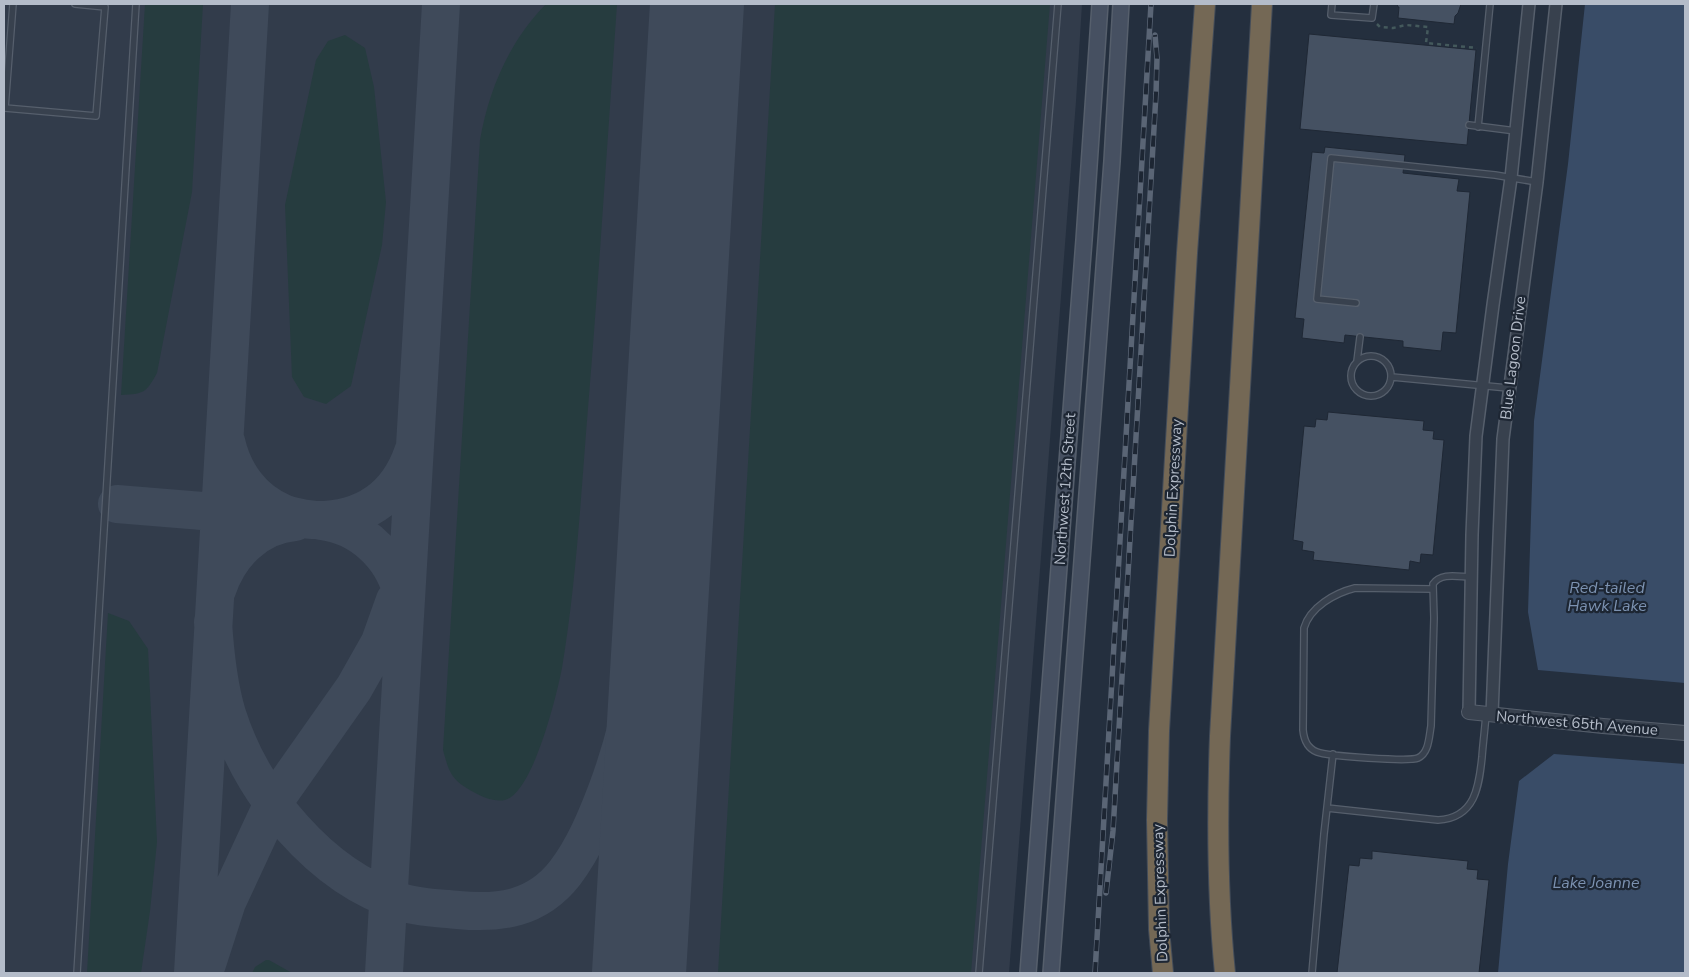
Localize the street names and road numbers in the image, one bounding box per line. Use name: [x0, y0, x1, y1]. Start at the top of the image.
street label: Blue Lagoon Drive: [1495, 295, 1531, 421]
street label: Northwest 12th Street: [1050, 412, 1080, 566]
street label: Dolphin Expressway: [1159, 418, 1187, 557]
street label: Northwest 65th Avenue: [1495, 706, 1659, 740]
street label: Dolphin Expressway: [1148, 823, 1172, 962]

